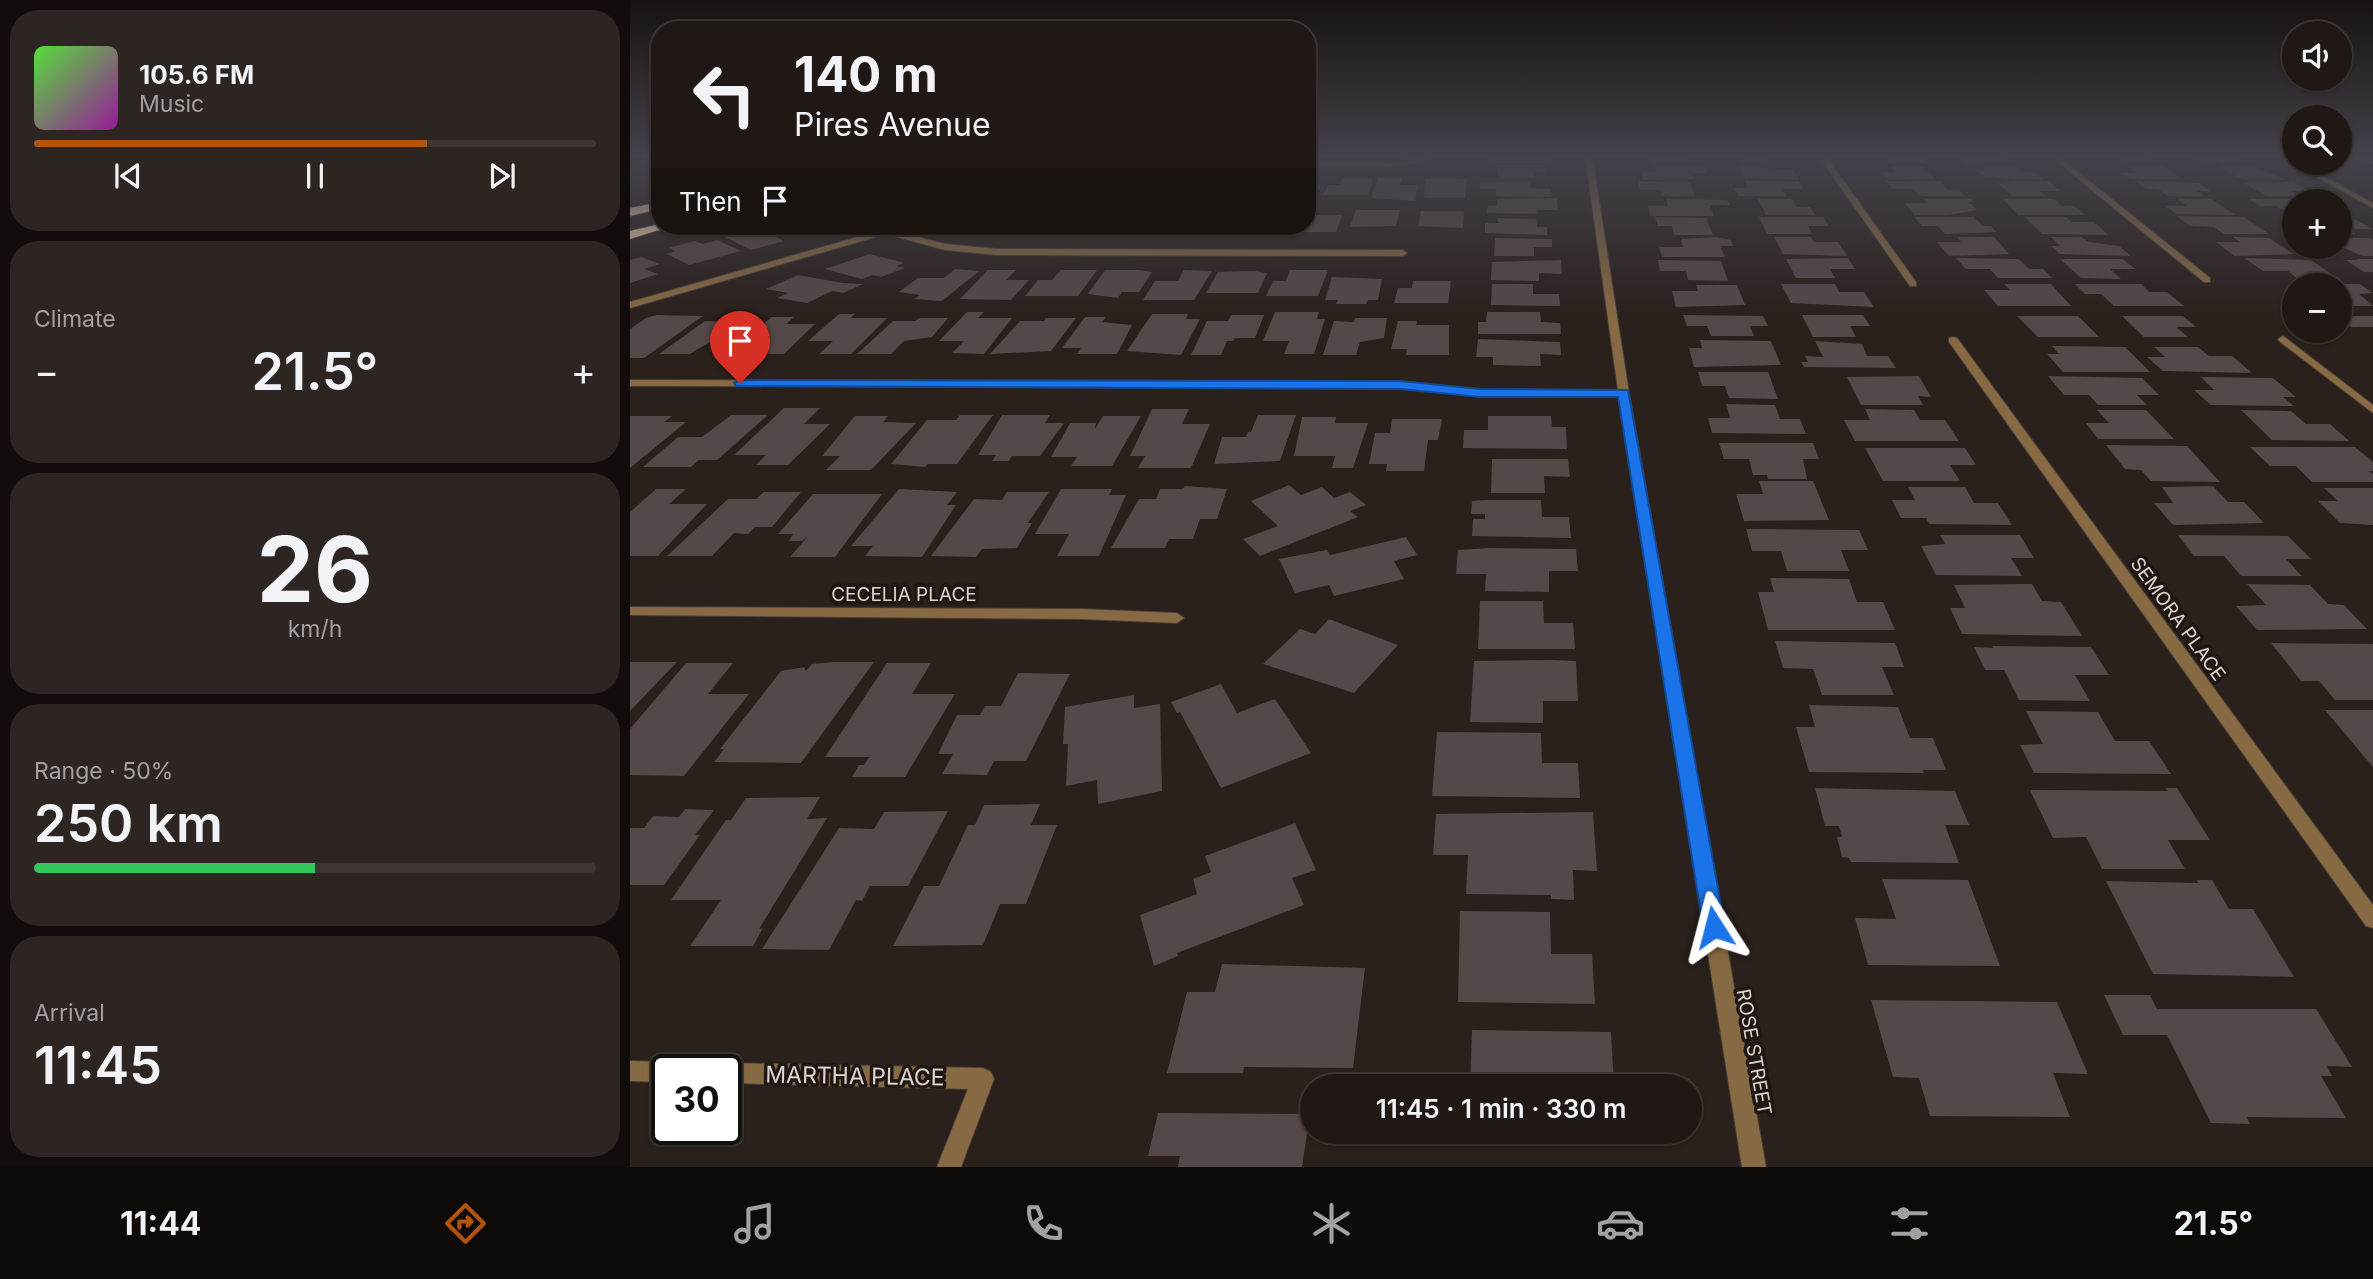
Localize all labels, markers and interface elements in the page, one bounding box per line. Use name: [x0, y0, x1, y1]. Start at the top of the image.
map controls: [2282, 21, 2352, 343]
button: sound: [2282, 21, 2352, 91]
text: 140 m: [794, 45, 938, 104]
icon: left: [679, 49, 770, 140]
text: 105.6 FM: [139, 59, 254, 90]
text: Music: [139, 90, 204, 118]
text: Pires Avenue: [794, 105, 991, 144]
button: search: [2282, 105, 2352, 175]
icon: previous: [109, 157, 147, 195]
icon: pause: [296, 157, 334, 195]
icon: next: [483, 157, 521, 195]
icon: arrive: [756, 182, 794, 220]
text: Then: [679, 186, 742, 217]
button: +: [2282, 189, 2352, 259]
button: −: [2282, 273, 2352, 343]
text: Climate: [34, 305, 116, 333]
pin: [710, 311, 770, 383]
icon: arrive: [721, 322, 759, 360]
text: 21.5°: [252, 340, 378, 403]
text: −: [34, 348, 59, 394]
text: +: [571, 348, 596, 394]
text: 26: [257, 514, 373, 624]
street label: SEMORA PLACE: [2126, 553, 2230, 685]
street label: CECELIA PLACE: [831, 583, 977, 606]
text: km/h: [288, 615, 342, 643]
text: Range · 50%: [34, 757, 173, 785]
text: 250 km: [34, 792, 223, 855]
position arrow: [1677, 890, 1751, 964]
street label: ROSE STREET: [1732, 987, 1776, 1117]
text: Arrival: [34, 999, 105, 1027]
text: 11:45: [34, 1034, 162, 1097]
speed limit sign: 30: [651, 1054, 742, 1145]
street label: MARTHA PLACE: [765, 1060, 945, 1092]
text: 11:45 · 1 min · 330 m: [1376, 1093, 1626, 1124]
icon: directions: [441, 1199, 490, 1248]
icon: music: [730, 1199, 779, 1248]
icon: phone: [1019, 1199, 1068, 1248]
icon: climate: [1307, 1199, 1356, 1248]
icon: car: [1596, 1199, 1645, 1248]
icon: filters: [1885, 1199, 1934, 1248]
text: 11:44: [120, 1204, 201, 1243]
text: 21.5°: [2174, 1204, 2253, 1243]

